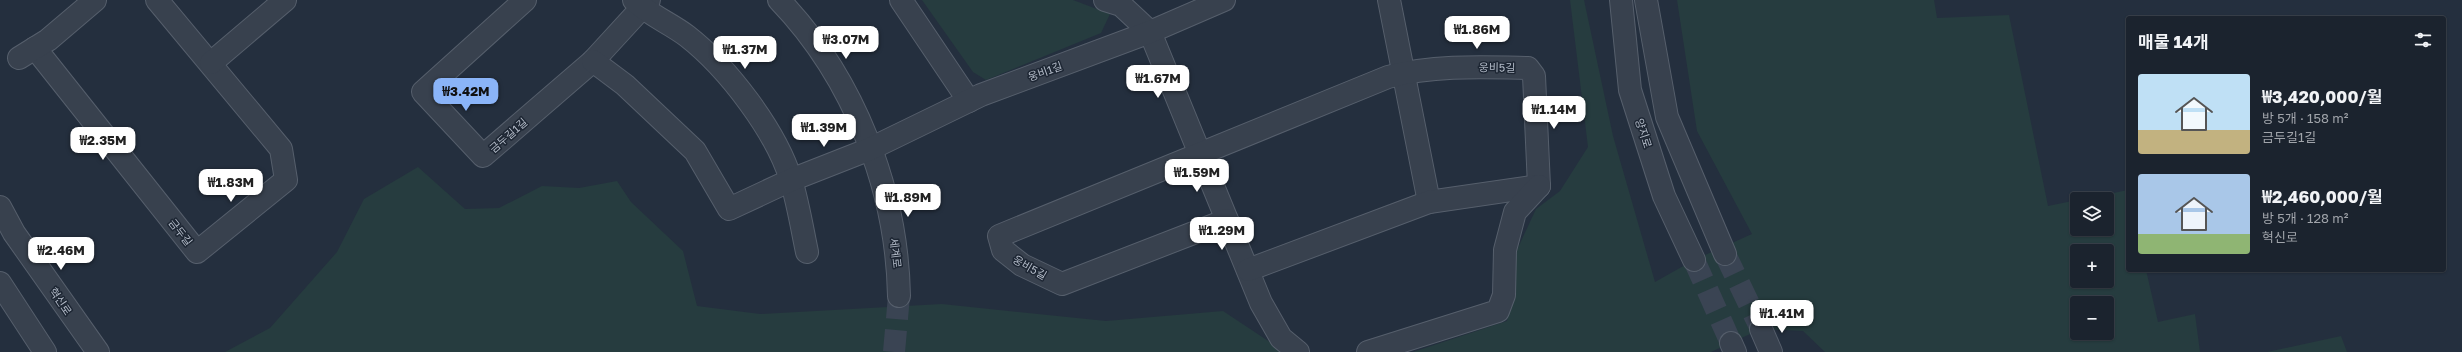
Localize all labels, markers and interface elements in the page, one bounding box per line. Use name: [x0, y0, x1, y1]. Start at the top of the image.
pin: ₩1.86M: [1444, 16, 1510, 50]
text: ₩1.86M: [1454, 21, 1500, 37]
pin: ₩3.07M: [813, 26, 879, 60]
icon: filters: [2412, 29, 2434, 51]
text: ₩3.07M: [823, 31, 869, 47]
text: 매물 14개: [2138, 31, 2209, 52]
pin: ₩1.37M: [712, 36, 778, 70]
text: ₩1.37M: [722, 41, 768, 57]
street label: 웅비1길: [1026, 59, 1064, 83]
street label: 웅비5길: [1479, 60, 1515, 74]
pin: ₩1.67M: [1125, 65, 1191, 99]
text: ₩1.67M: [1135, 70, 1181, 86]
pin: ₩3.42M: [433, 78, 499, 112]
text: ₩3.42M: [442, 83, 490, 99]
text: ₩3,420,000/월: [2262, 86, 2382, 107]
icon: home: [2170, 90, 2218, 138]
pin: ₩1.14M: [1521, 96, 1587, 130]
text: ₩1.14M: [1532, 101, 1576, 117]
text: 방 5개 · 158 m²: [2262, 110, 2348, 126]
pin: ₩1.39M: [791, 114, 857, 148]
street label: 금두길1길: [486, 115, 530, 155]
street label: 양지로: [1633, 117, 1655, 149]
text: ₩1.39M: [801, 119, 847, 135]
pin: ₩2.35M: [70, 127, 136, 161]
text: 금두길1길: [2262, 129, 2316, 145]
text: ₩2.35M: [79, 132, 127, 148]
pin: ₩1.59M: [1164, 159, 1230, 193]
text: ₩1.59M: [1174, 164, 1220, 180]
pin: ₩1.83M: [198, 169, 264, 203]
text: ₩1.83M: [208, 174, 254, 190]
pin: ₩1.89M: [875, 184, 941, 218]
text: ₩2,460,000/월: [2262, 186, 2383, 207]
text: ₩1.89M: [885, 189, 931, 205]
icon: home: [2170, 190, 2218, 238]
map controls: [2070, 192, 2114, 340]
button: layers: [2070, 192, 2114, 236]
text: 방 5개 · 128 m²: [2262, 210, 2348, 226]
street label: 금두길: [167, 216, 195, 248]
pin: ₩1.29M: [1189, 217, 1255, 251]
text: ₩1.29M: [1199, 222, 1245, 238]
text: 혁신로: [2262, 229, 2298, 245]
pin: ₩2.46M: [28, 237, 94, 271]
street label: 세계로: [888, 237, 904, 269]
text: ₩2.46M: [37, 242, 85, 258]
button: +: [2070, 244, 2114, 288]
street label: 웅비5길: [1011, 252, 1049, 282]
street label: 혁신로: [47, 285, 75, 317]
button: −: [2070, 296, 2114, 340]
pin: ₩1.41M: [1749, 300, 1815, 334]
text: ₩1.41M: [1760, 305, 1804, 321]

